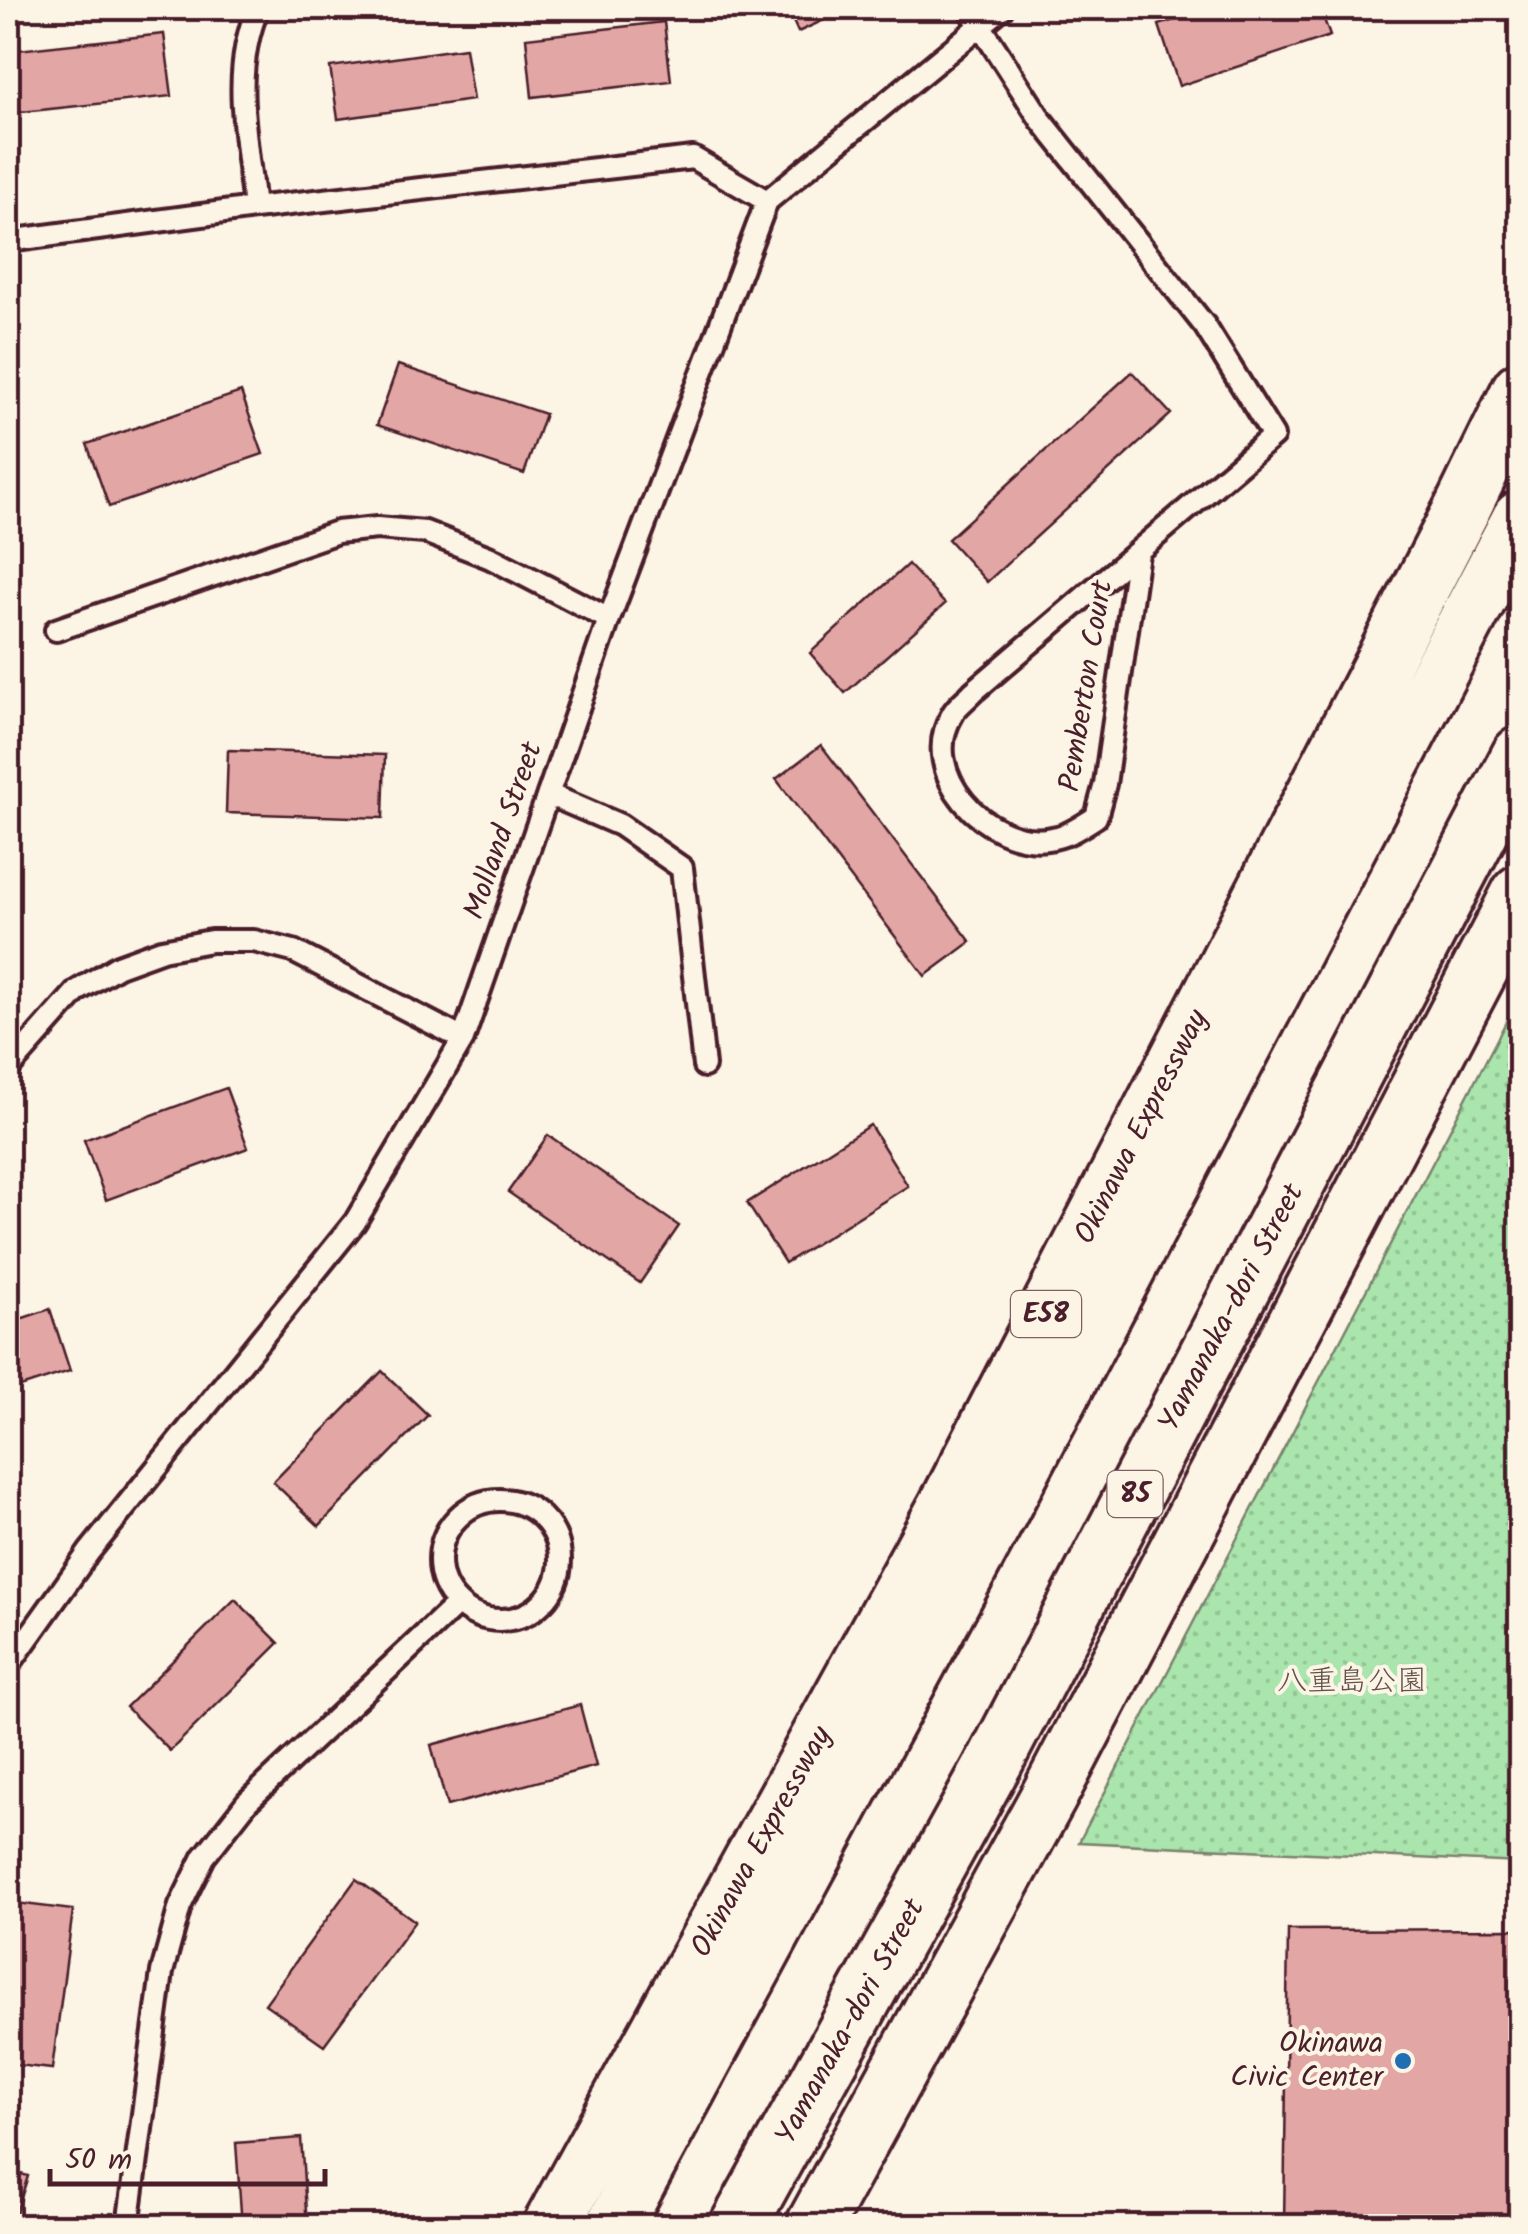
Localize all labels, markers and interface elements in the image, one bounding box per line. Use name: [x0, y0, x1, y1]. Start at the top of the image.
street label: Pemberton Court: [1047, 576, 1127, 795]
street label: Molland Street: [451, 735, 557, 926]
street label: Okinawa Expressway: [1062, 1000, 1222, 1253]
street label: Yamanaka-dori Street: [1146, 1175, 1318, 1441]
road number: E58: [1011, 1291, 1081, 1337]
road number: 85: [1108, 1471, 1162, 1517]
park label: 八重島公園: [1277, 1658, 1427, 1706]
street label: Okinawa Expressway: [678, 1717, 846, 1966]
street label: Yamanaka-dori Street: [763, 1890, 939, 2154]
place label: Okinawa Civic Center: [1230, 2020, 1385, 2102]
marker: Okinawa Civic Center: [1392, 2050, 1414, 2072]
scale bar: [50, 2124, 325, 2186]
text: 50 m: [65, 2137, 132, 2185]

